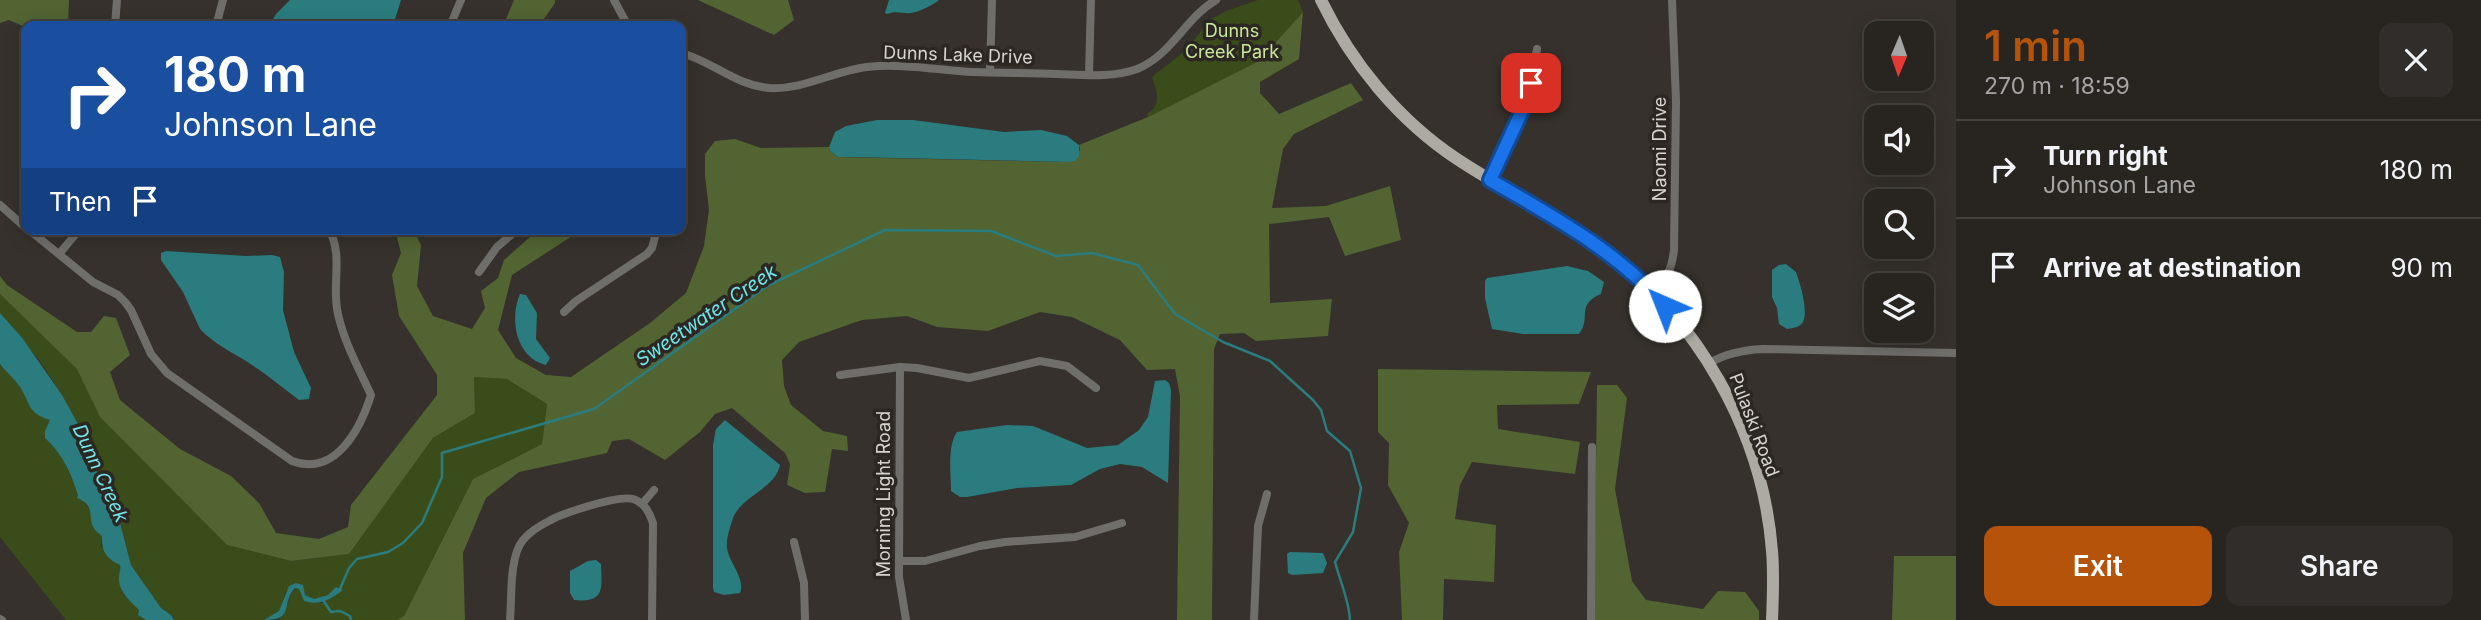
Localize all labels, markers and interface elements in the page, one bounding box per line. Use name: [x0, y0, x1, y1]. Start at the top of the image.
park label: Dunns Creek Park: [1185, 20, 1279, 62]
text: 1 min: [1984, 20, 2087, 71]
north arrow: [1864, 21, 1934, 91]
map controls: [1864, 21, 1934, 343]
button: close: [2379, 23, 2453, 97]
street label: Dunns Lake Drive: [883, 41, 1033, 68]
text: 180 m: [164, 45, 306, 104]
icon: right: [49, 49, 140, 140]
pin: [1501, 53, 1561, 113]
icon: arrive: [1512, 64, 1550, 102]
text: 270 m · 18:59: [1984, 72, 2130, 100]
street label: Naomi Drive: [1649, 97, 1670, 201]
text: Johnson Lane: [164, 105, 377, 144]
button: sound: [1864, 105, 1934, 175]
text: Turn right: [2043, 140, 2168, 171]
icon: right: [1984, 150, 2022, 188]
text: 180 m: [2380, 154, 2453, 185]
text: Johnson Lane: [2043, 171, 2196, 199]
icon: arrive: [126, 182, 164, 220]
text: Then: [49, 186, 112, 217]
button: search: [1864, 189, 1934, 259]
icon: arrive: [1984, 248, 2022, 286]
text: Arrive at destination: [2043, 252, 2302, 283]
text: 90 m: [2390, 252, 2453, 283]
water label: Sweetwater Creek: [631, 259, 782, 371]
position arrow: [1628, 269, 1702, 343]
button: layers: [1864, 273, 1934, 343]
street label: Pulaski Road: [1725, 370, 1784, 479]
street label: Morning Light Road: [873, 411, 894, 577]
water label: Dunn Creek: [68, 420, 134, 527]
button: Exit: [1984, 526, 2212, 606]
button: Share: [2226, 526, 2453, 606]

